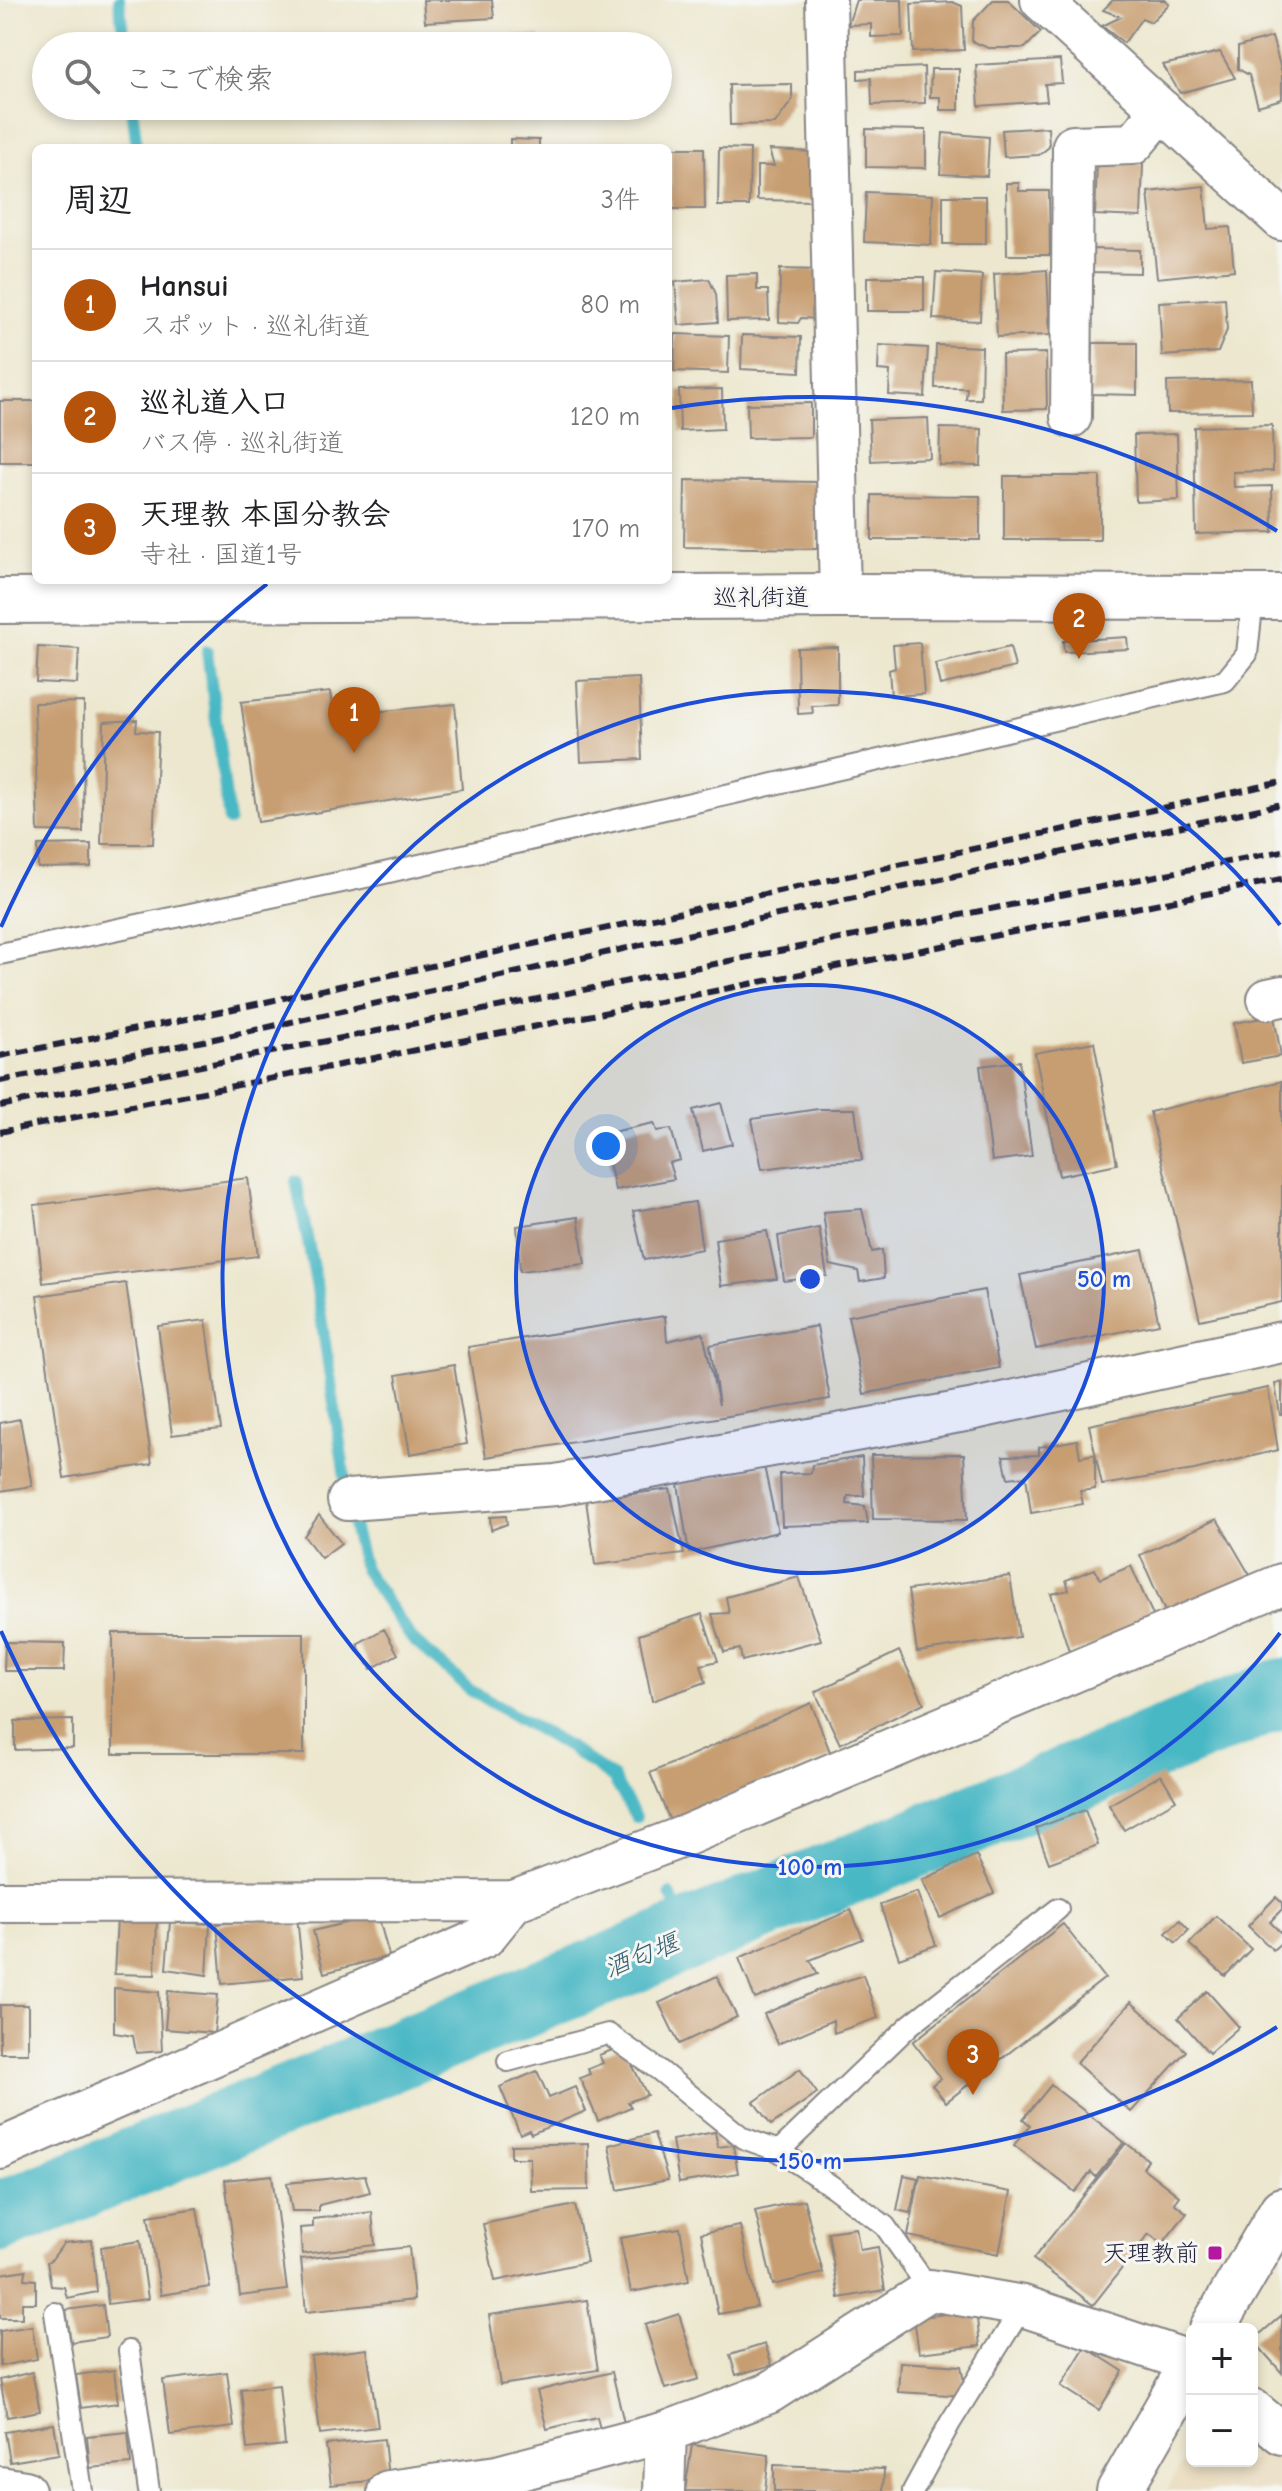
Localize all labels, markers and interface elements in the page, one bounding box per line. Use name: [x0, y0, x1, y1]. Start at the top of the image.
search box: [32, 32, 672, 120]
icon: search: [60, 54, 104, 98]
text: ここで検索: [124, 62, 274, 97]
text: 周辺: [64, 180, 132, 220]
text: 3件: [601, 185, 640, 215]
text: Hansui: [140, 269, 229, 304]
text: 1: [85, 290, 95, 320]
text: 80 m: [581, 290, 640, 320]
text: スポット · 巡礼街道: [140, 311, 370, 341]
text: 巡礼道入口: [140, 385, 290, 420]
text: 2: [84, 402, 96, 432]
text: 120 m: [570, 402, 640, 432]
text: バス停 · 巡礼街道: [140, 428, 344, 458]
text: 天理教 本国分教会: [140, 497, 391, 532]
text: 3: [84, 514, 96, 544]
text: 170 m: [571, 514, 640, 544]
text: 寺社 · 国道1号: [140, 540, 302, 570]
street label: 巡礼街道: [713, 583, 809, 611]
pin: 2: [1053, 593, 1105, 659]
pin: 1: [328, 687, 380, 753]
your location: [586, 1126, 626, 1166]
centre of rings: [796, 1265, 824, 1293]
text: 50 m: [1077, 1265, 1131, 1293]
text: 100 m: [778, 1853, 842, 1881]
water label: 酒匂堰: [600, 1926, 686, 1984]
pin: 3: [947, 2029, 999, 2095]
text: 150 m: [778, 2147, 842, 2175]
place label: 天理教前: [1103, 2239, 1199, 2267]
marker: 天理教前: [1206, 2244, 1224, 2262]
map controls: [1186, 2323, 1258, 2467]
button: +: [1186, 2323, 1258, 2395]
button: −: [1186, 2395, 1258, 2467]

